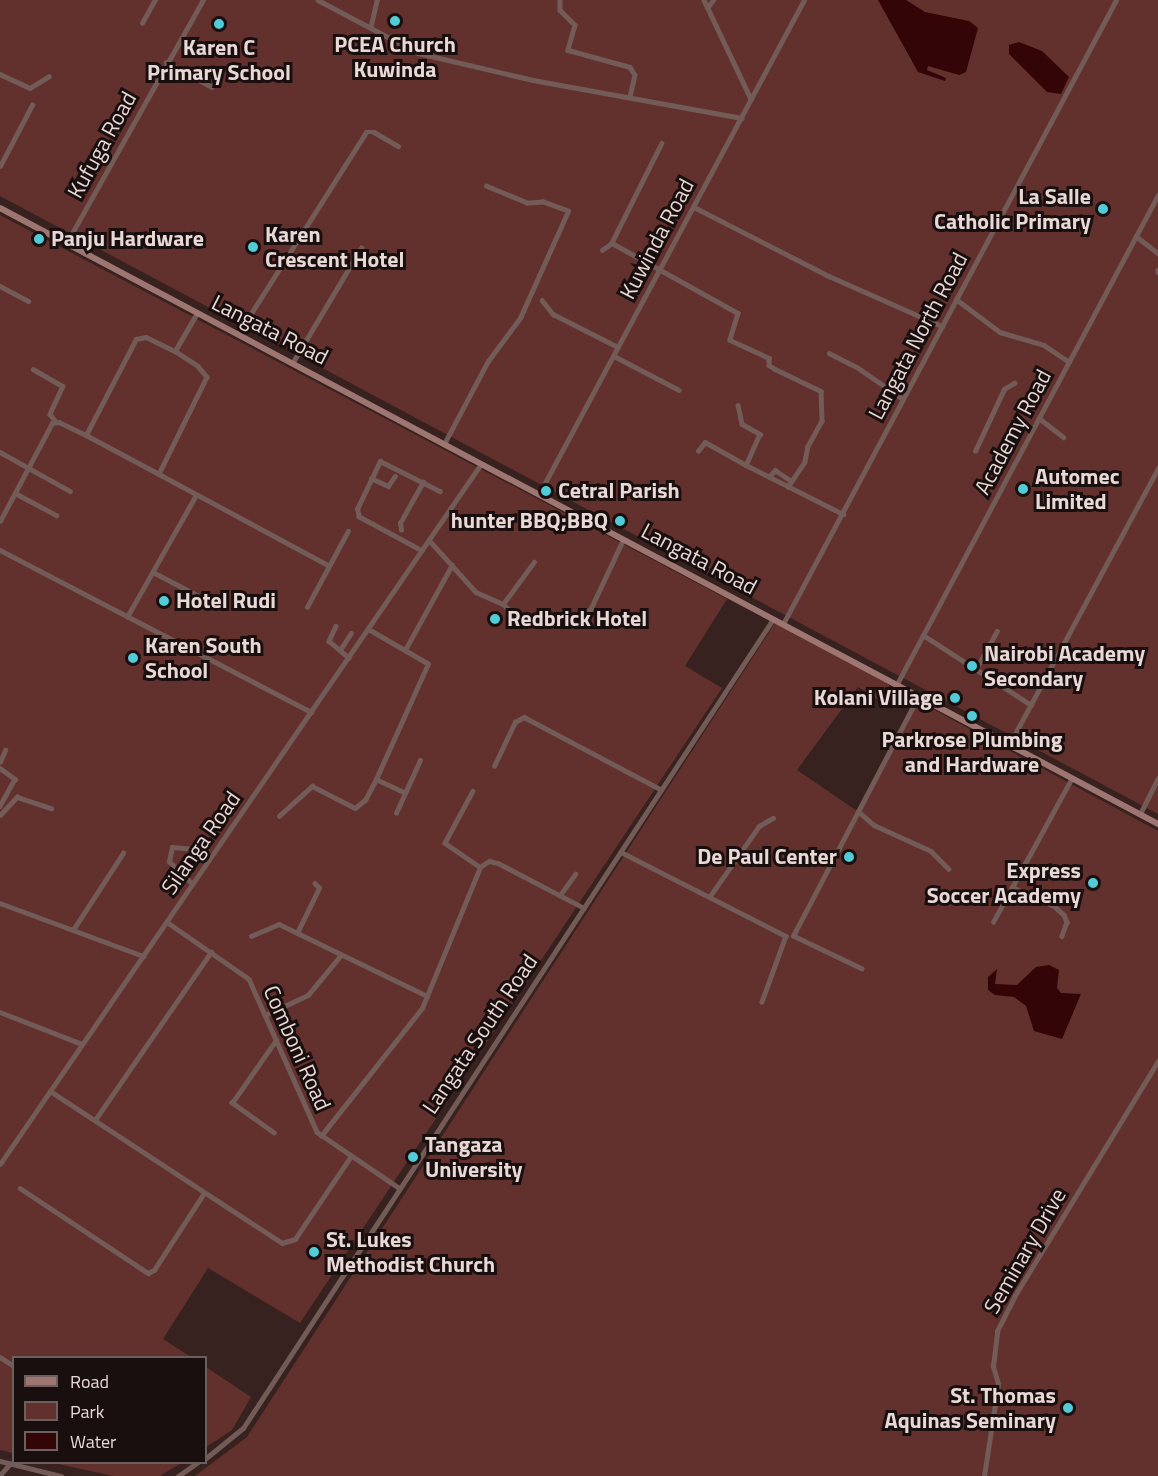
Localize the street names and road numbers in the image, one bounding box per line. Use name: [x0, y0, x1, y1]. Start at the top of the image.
street label: Kufuga Road: [62, 87, 142, 203]
street label: Kuwinda Road: [614, 174, 700, 304]
street label: Langata North Road: [863, 248, 973, 424]
street label: Langata Road: [207, 289, 333, 371]
street label: Academy Road: [969, 365, 1057, 499]
street label: Langata Road: [637, 518, 761, 600]
street label: Silanga Road: [156, 787, 246, 899]
street label: Langata South Road: [417, 949, 543, 1119]
street label: Comboni Road: [258, 981, 336, 1115]
street label: Seminary Drive: [979, 1184, 1071, 1318]

